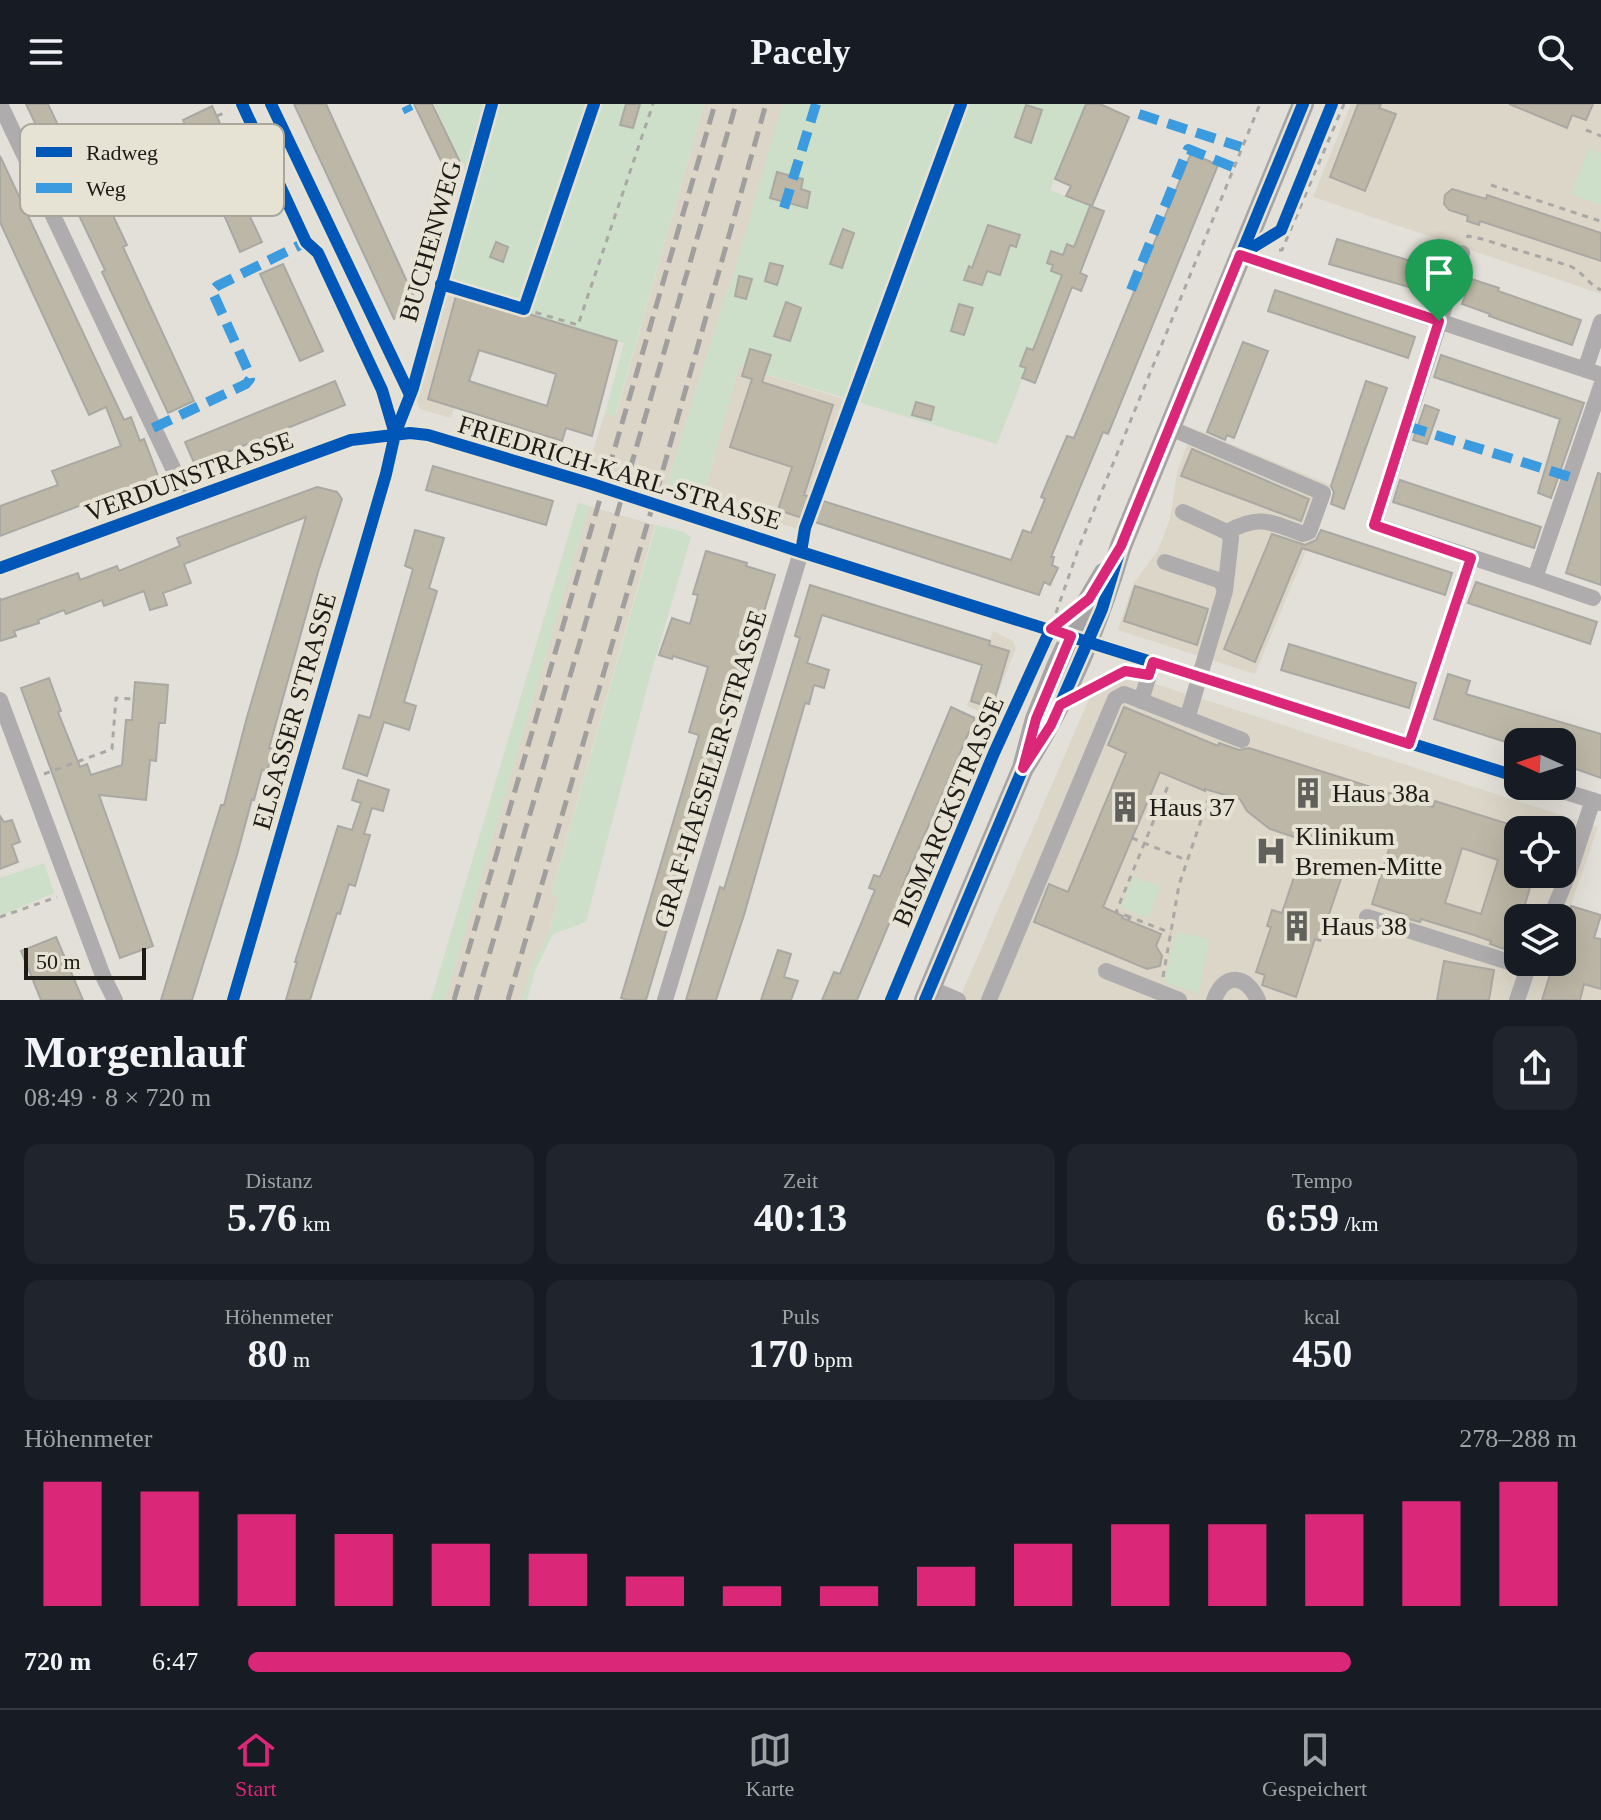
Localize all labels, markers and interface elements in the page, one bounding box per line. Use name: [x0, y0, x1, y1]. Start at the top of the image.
icon: menu: [24, 30, 68, 74]
icon: search: [1533, 30, 1577, 74]
text: Pacely: [751, 32, 850, 72]
legend: [20, 124, 284, 216]
text: Radweg: [86, 140, 158, 165]
street label: BUCHENWEG: [394, 157, 467, 325]
text: Weg: [86, 176, 126, 201]
pin: [1405, 239, 1473, 321]
icon: arrive: [1417, 251, 1461, 295]
street label: FRIEDRICH-KARL-STRASSE: [455, 409, 785, 536]
street label: VERDUNSTRASSE: [81, 425, 297, 528]
street label: ELSASSER STRASSE: [247, 589, 342, 833]
street label: GRAF-HAESELER-STRASSE: [648, 607, 773, 932]
street label: BISMARCKSTRASSE: [887, 692, 1010, 931]
north arrow: [1504, 728, 1576, 800]
map controls: [1504, 728, 1576, 976]
building icon: Haus 38a: [1291, 776, 1325, 810]
place label: Haus 38a: [1332, 779, 1430, 808]
building icon: Haus 37: [1108, 790, 1142, 824]
place label: Haus 37: [1149, 793, 1235, 822]
button: locate: [1504, 816, 1576, 888]
place label: Klinikum Bremen-Mitte: [1295, 822, 1442, 881]
hospital icon: Klinikum Bremen-Mitte: [1254, 834, 1288, 868]
button: layers: [1504, 904, 1576, 976]
building icon: Haus 38: [1280, 909, 1314, 943]
place label: Haus 38: [1321, 912, 1407, 941]
scale bar: [24, 944, 146, 980]
text: 50 m: [36, 949, 81, 974]
button: share: [1493, 1026, 1577, 1110]
text: Morgenlauf: [24, 1028, 246, 1077]
text: 08:49 · 8 × 720 m: [24, 1083, 211, 1112]
text: Distanz: [245, 1168, 312, 1193]
text: Zeit: [783, 1168, 818, 1193]
text: Tempo: [1292, 1168, 1353, 1193]
text: 5.76: [227, 1195, 297, 1240]
text: 40:13: [754, 1195, 847, 1240]
text: 6:59: [1266, 1195, 1339, 1240]
text: km: [297, 1211, 331, 1236]
text: /km: [1339, 1211, 1379, 1236]
text: Höhenmeter: [224, 1304, 333, 1329]
text: Puls: [782, 1304, 819, 1329]
text: kcal: [1304, 1304, 1340, 1329]
text: 80: [248, 1331, 288, 1376]
text: 170: [748, 1331, 808, 1376]
text: 450: [1292, 1331, 1352, 1376]
text: m: [288, 1347, 310, 1372]
text: bpm: [808, 1347, 853, 1372]
text: Höhenmeter: [24, 1424, 153, 1453]
text: 278–288 m: [1459, 1424, 1577, 1453]
text: 720 m: [24, 1647, 91, 1676]
text: 6:47: [152, 1647, 198, 1676]
tab: Start: [234, 1728, 278, 1802]
tab: Karte: [746, 1728, 794, 1802]
tab: Gespeichert: [1262, 1728, 1367, 1802]

